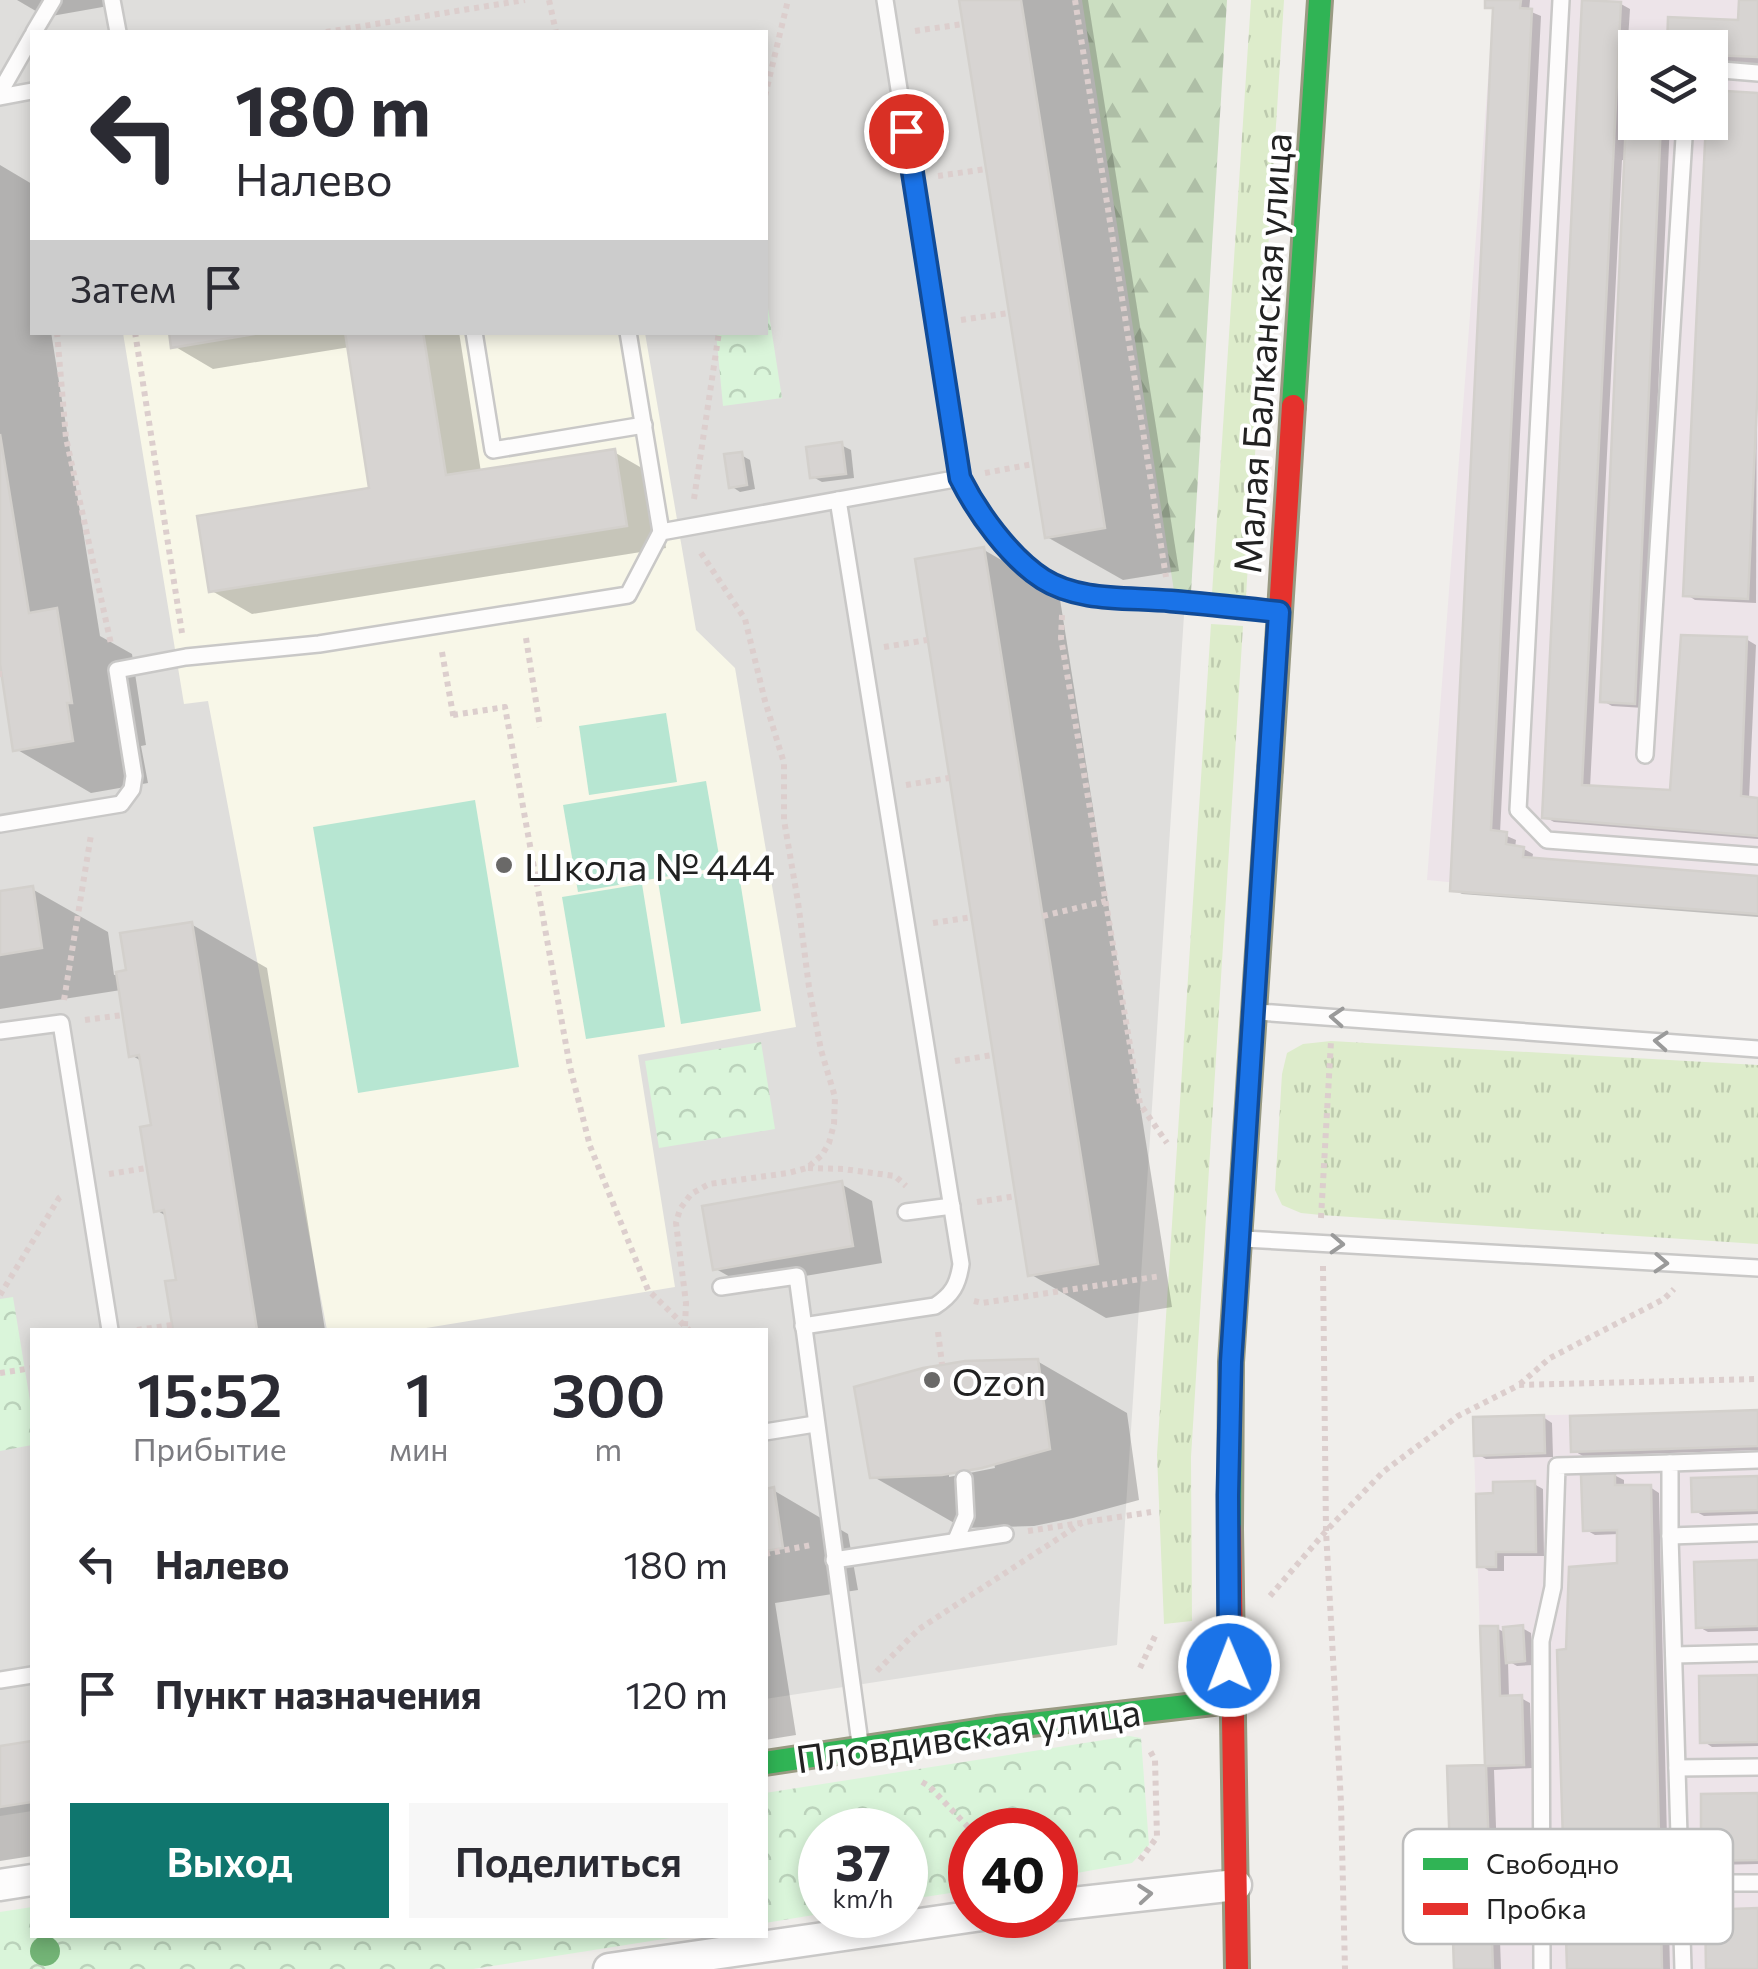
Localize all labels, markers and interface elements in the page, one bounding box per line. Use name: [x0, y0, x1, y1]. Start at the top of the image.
map controls: [1618, 30, 1728, 140]
button: layers: [1618, 30, 1728, 140]
text: 180 m: [235, 65, 431, 150]
icon: left: [70, 70, 200, 200]
pin: [864, 89, 949, 174]
icon: arrive: [879, 104, 934, 159]
street label: Малая Балканская улица: [1222, 131, 1300, 575]
text: Налево: [235, 150, 393, 205]
icon: arrive: [196, 260, 251, 315]
text: Затем: [70, 264, 176, 311]
place label: Школа № 444: [524, 842, 775, 889]
marker: Школа № 444: [493, 854, 515, 876]
one-way arrow: [1328, 1006, 1344, 1028]
one-way arrow: [1652, 1031, 1668, 1053]
one-way arrow: [1329, 1233, 1345, 1254]
one-way arrow: [1654, 1252, 1670, 1273]
text: 15:52: [137, 1356, 282, 1429]
text: 1: [406, 1356, 432, 1429]
text: 300: [551, 1356, 665, 1429]
place label: Ozon: [952, 1357, 1046, 1404]
marker: Ozon: [921, 1369, 943, 1391]
text: Прибытие: [133, 1428, 287, 1468]
text: мин: [389, 1428, 449, 1468]
text: m: [594, 1428, 622, 1468]
icon: left: [70, 1536, 125, 1591]
text: Налево: [155, 1540, 289, 1587]
text: 180 m: [623, 1540, 728, 1587]
position arrow: [1177, 1614, 1281, 1718]
icon: arrive: [70, 1666, 125, 1721]
text: Пункт назначения: [155, 1670, 482, 1717]
text: 120 m: [626, 1670, 728, 1717]
street label: Пловдивская улица: [793, 1687, 1143, 1781]
button: Выход: [70, 1803, 389, 1918]
button: Поделиться: [409, 1803, 728, 1918]
speed limit sign: 40: [948, 1808, 1078, 1938]
legend: [1403, 1829, 1733, 1944]
text: 37: [835, 1830, 891, 1891]
text: Свободно: [1486, 1846, 1619, 1880]
text: km/h: [833, 1883, 893, 1913]
one-way arrow: [1138, 1883, 1154, 1905]
text: Пробка: [1486, 1891, 1586, 1925]

